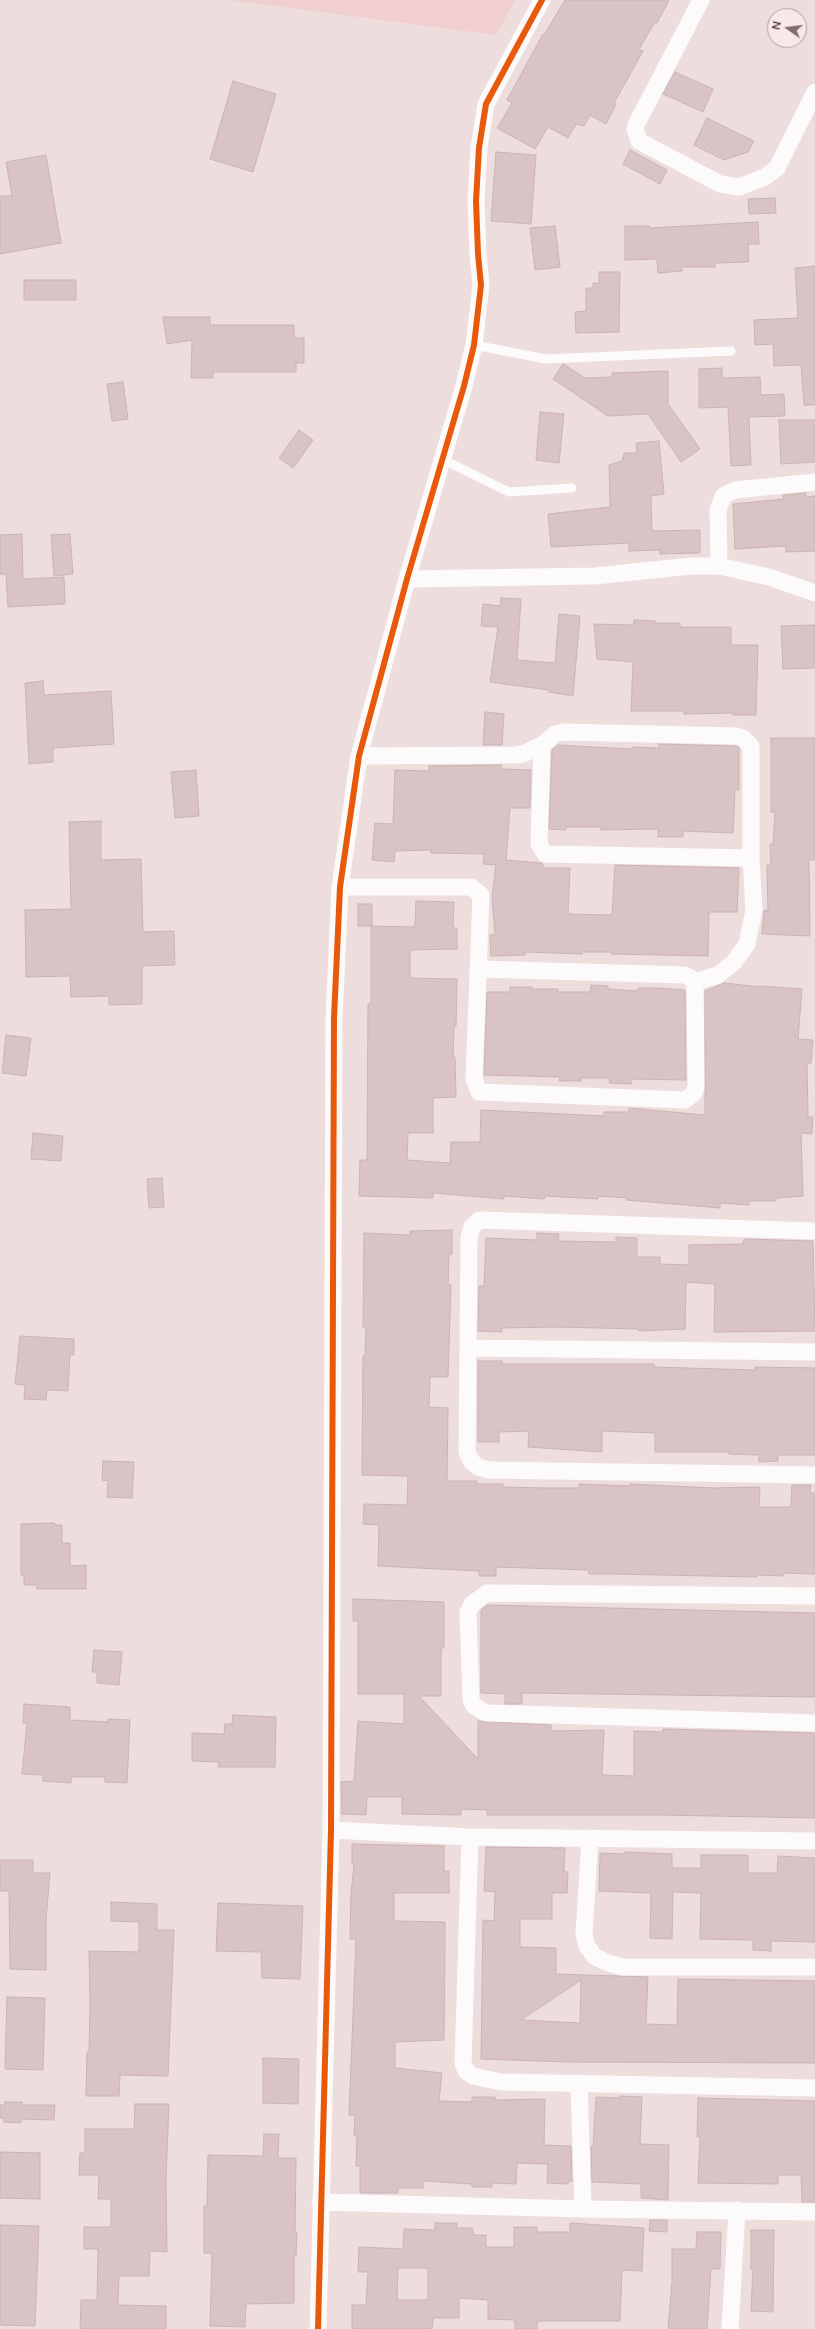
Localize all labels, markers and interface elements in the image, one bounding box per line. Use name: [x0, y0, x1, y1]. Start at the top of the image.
north arrow: [767, 8, 807, 48]
text: N: [769, 20, 784, 31]

